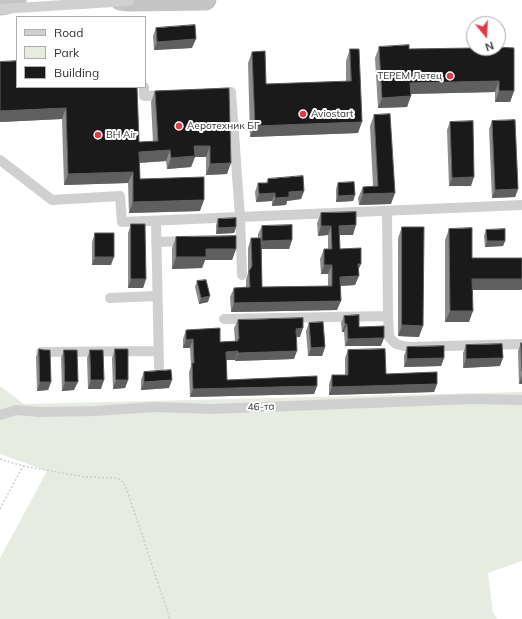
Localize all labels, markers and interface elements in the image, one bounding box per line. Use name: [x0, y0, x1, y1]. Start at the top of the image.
legend: [16, 16, 146, 88]
north arrow: [466, 16, 506, 56]
text: Road: [54, 25, 83, 40]
text: N: [483, 39, 496, 54]
text: Park: [54, 45, 79, 60]
text: Building: [54, 65, 99, 80]
place label: ТЕРЕМ Летец: [377, 70, 442, 82]
marker: ТЕРЕМ Летец: [445, 71, 455, 81]
place label: Aviostart: [311, 108, 353, 120]
marker: Aviostart: [298, 109, 308, 119]
place label: Аеротехник БГ: [187, 120, 259, 132]
marker: Аеротехник БГ: [174, 121, 184, 131]
place label: BH Air: [106, 129, 136, 141]
marker: BH Air: [93, 130, 103, 140]
street label: 46-та: [247, 401, 275, 413]

